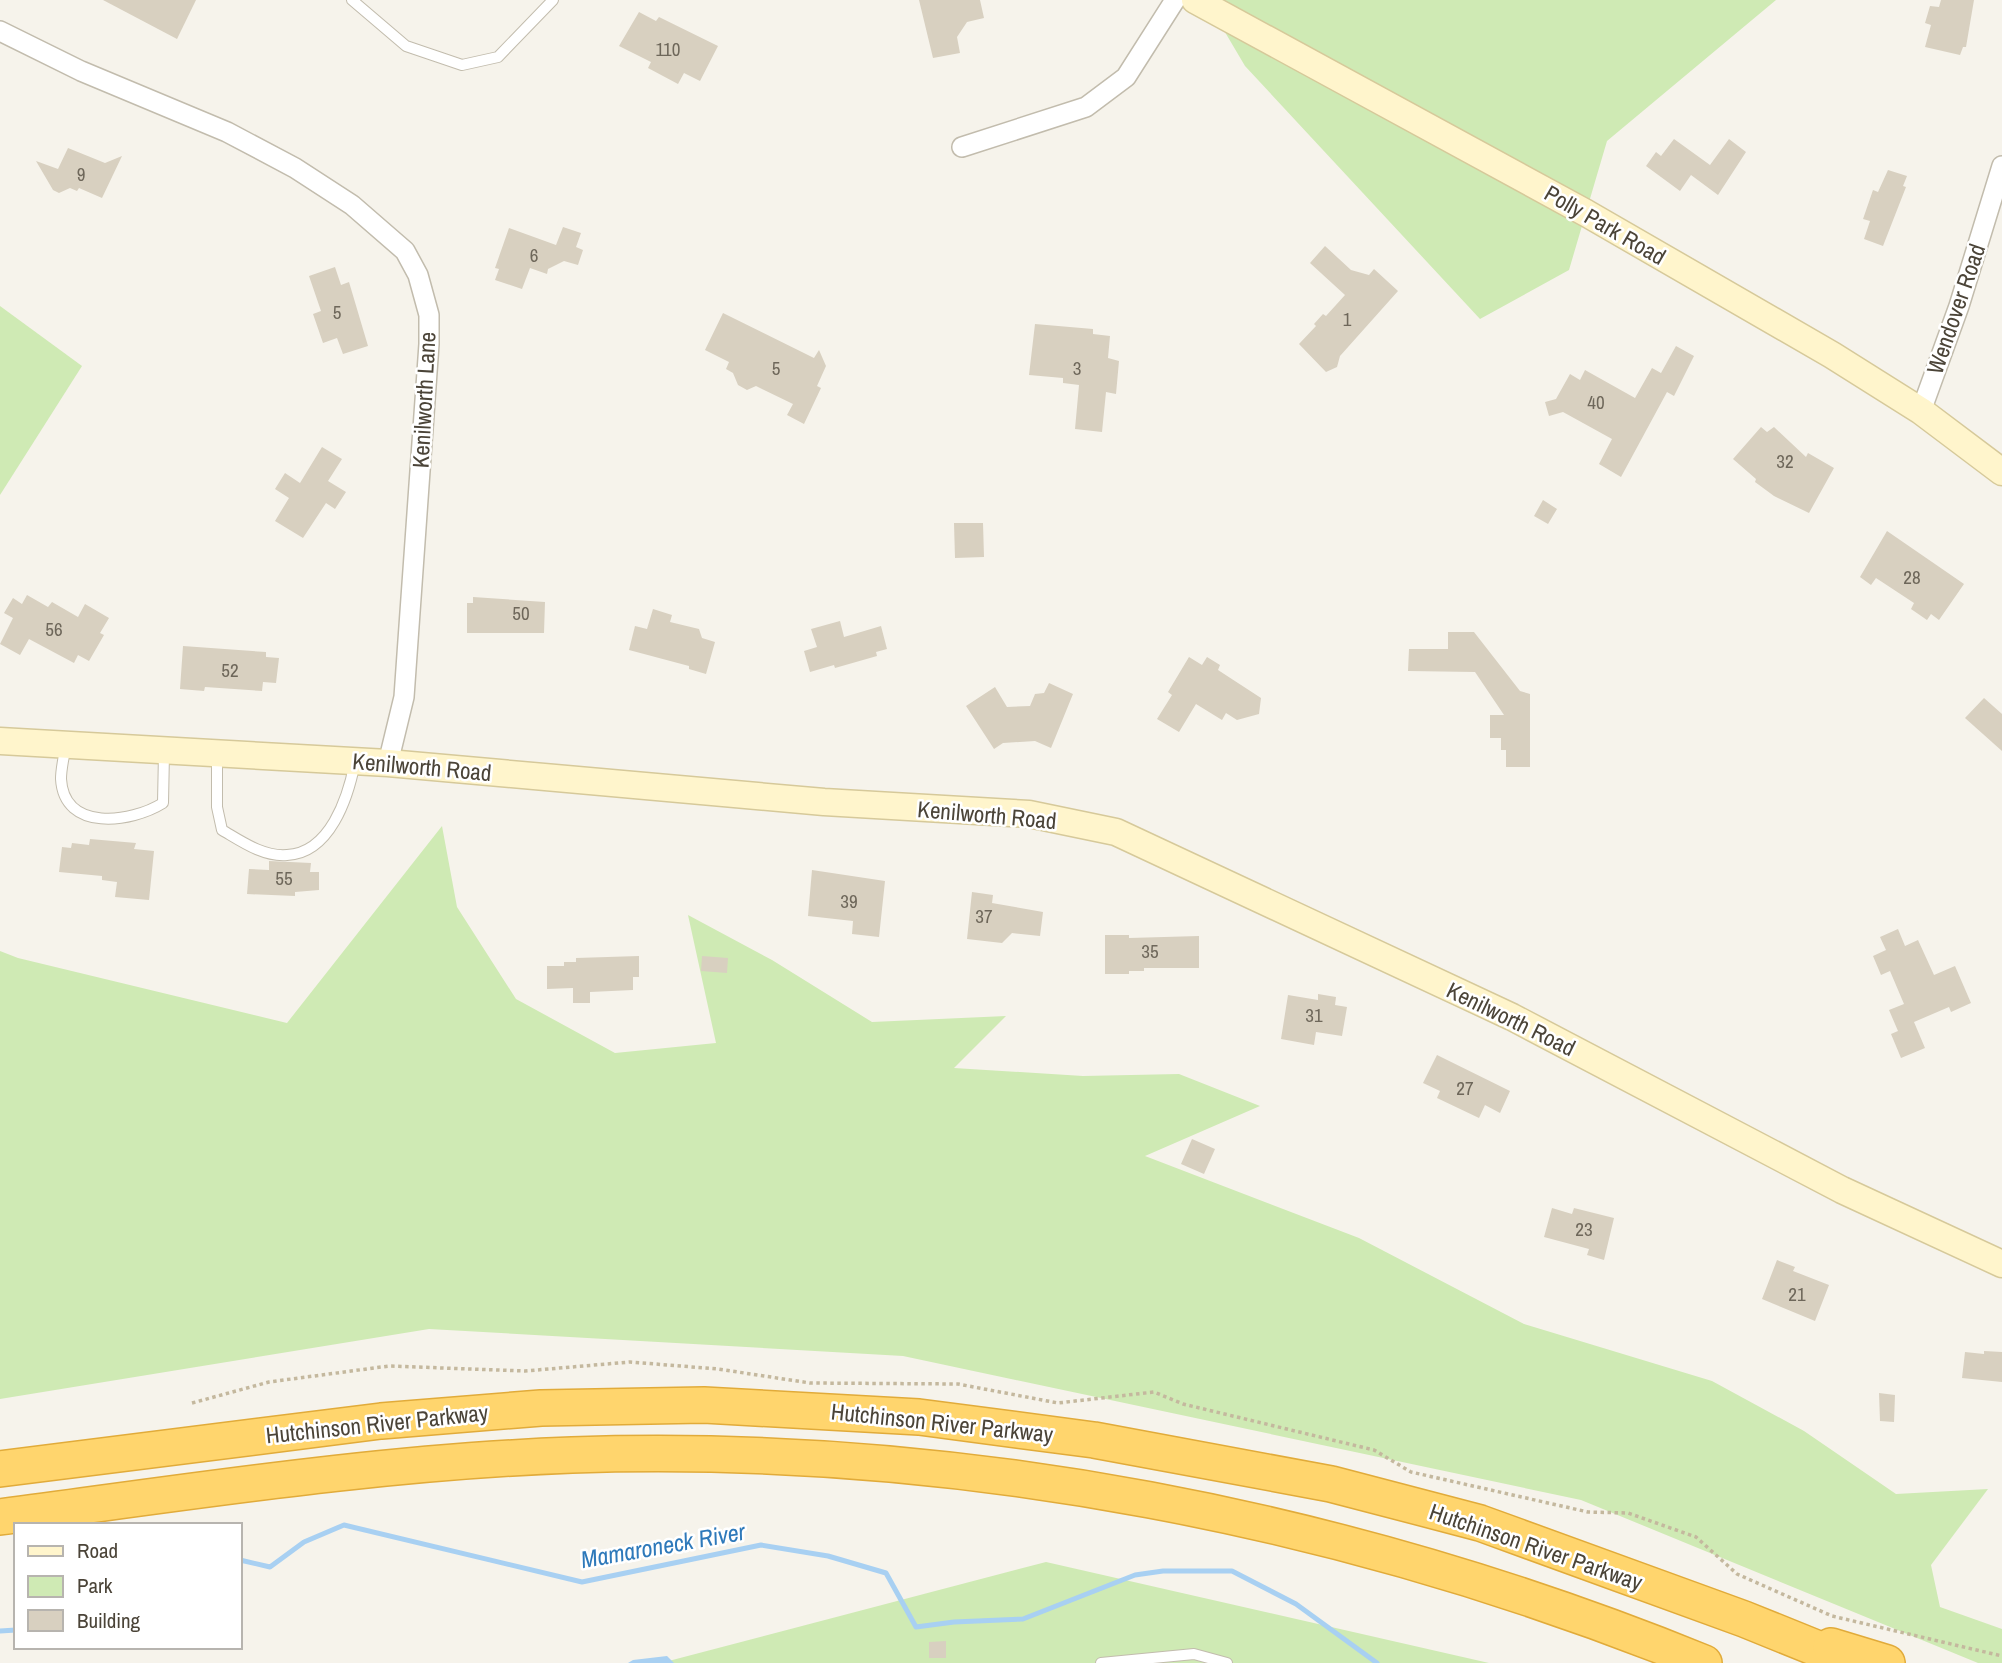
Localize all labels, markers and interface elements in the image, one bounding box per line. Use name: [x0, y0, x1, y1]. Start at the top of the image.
house number: 110: [656, 36, 680, 62]
house number: 9: [77, 161, 85, 187]
street label: Polly Park Road: [1539, 177, 1672, 272]
street label: Wendover Road: [1919, 240, 1992, 378]
house number: 6: [530, 242, 538, 268]
house number: 5: [333, 299, 342, 325]
house number: 1: [1343, 306, 1352, 332]
street label: Kenilworth Lane: [404, 331, 443, 469]
house number: 5: [772, 355, 781, 381]
house number: 3: [1073, 355, 1081, 381]
house number: 40: [1587, 389, 1605, 415]
house number: 32: [1776, 448, 1794, 474]
house number: 28: [1903, 564, 1921, 590]
house number: 50: [512, 600, 530, 626]
house number: 56: [45, 616, 63, 642]
house number: 52: [221, 657, 239, 683]
street label: Kenilworth Road: [351, 745, 493, 788]
street label: Kenilworth Road: [916, 793, 1058, 836]
house number: 55: [275, 865, 293, 891]
house number: 39: [840, 888, 858, 914]
house number: 37: [975, 903, 993, 929]
house number: 35: [1141, 938, 1159, 964]
street label: Kenilworth Road: [1442, 974, 1581, 1063]
house number: 31: [1305, 1002, 1323, 1028]
house number: 27: [1456, 1075, 1474, 1101]
house number: 23: [1575, 1216, 1593, 1242]
house number: 21: [1788, 1281, 1806, 1307]
street label: Hutchinson River Parkway: [829, 1395, 1055, 1450]
street label: Hutchinson River Parkway: [264, 1396, 490, 1451]
street label: Hutchinson River Parkway: [1426, 1496, 1647, 1598]
water label: Mamaroneck River: [578, 1515, 749, 1575]
legend: [14, 1523, 242, 1649]
text: Road: [77, 1536, 118, 1565]
text: Park: [77, 1571, 113, 1600]
text: Building: [77, 1606, 141, 1635]

